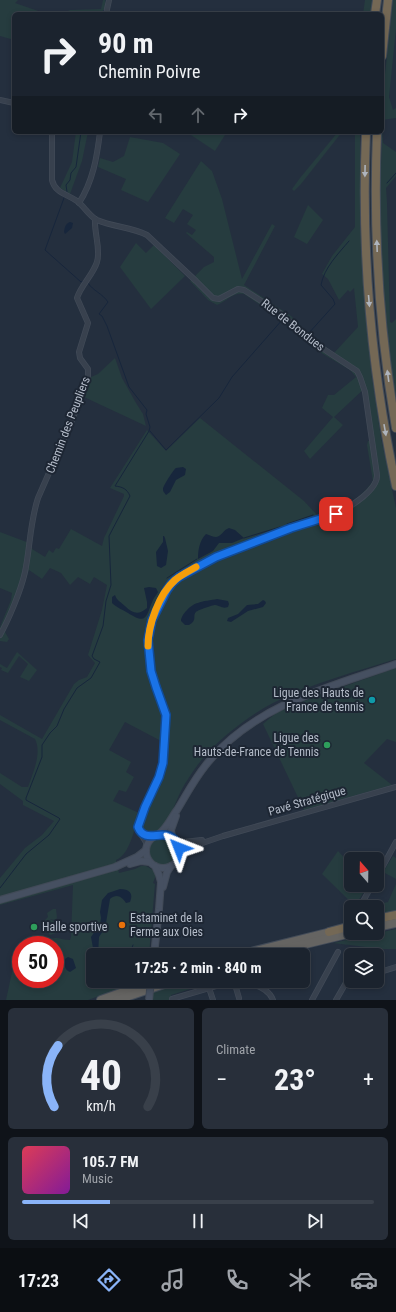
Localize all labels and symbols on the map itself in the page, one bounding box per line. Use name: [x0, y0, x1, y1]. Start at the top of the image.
one-way arrow: [361, 165, 368, 177]
one-way arrow: [373, 240, 380, 252]
one-way arrow: [365, 295, 372, 307]
street label: Rue de Bondues: [259, 296, 327, 354]
one-way arrow: [385, 370, 391, 382]
street label: Chemin des Peupliers: [43, 375, 93, 475]
one-way arrow: [382, 424, 388, 436]
pin: [319, 497, 353, 531]
place label: Ligue des Hauts de France de tennis: [273, 686, 364, 714]
marker: Ligue des Hauts de France de tennis: [367, 695, 377, 705]
place label: Ligue des Hauts-de-France de Tennis: [194, 731, 319, 759]
marker: Ligue des Hauts-de-France de Tennis: [322, 740, 332, 750]
street label: Pavé Stratégique: [267, 783, 348, 819]
position arrow: [158, 827, 200, 869]
north arrow: [344, 852, 384, 892]
place label: Estaminet de la Ferme aux Oies: [130, 911, 203, 939]
place label: Halle sportive: [42, 920, 108, 934]
marker: Estaminet de la Ferme aux Oies: [117, 920, 127, 930]
marker: Halle sportive: [29, 922, 39, 932]
speed limit sign: 50: [12, 936, 64, 988]

